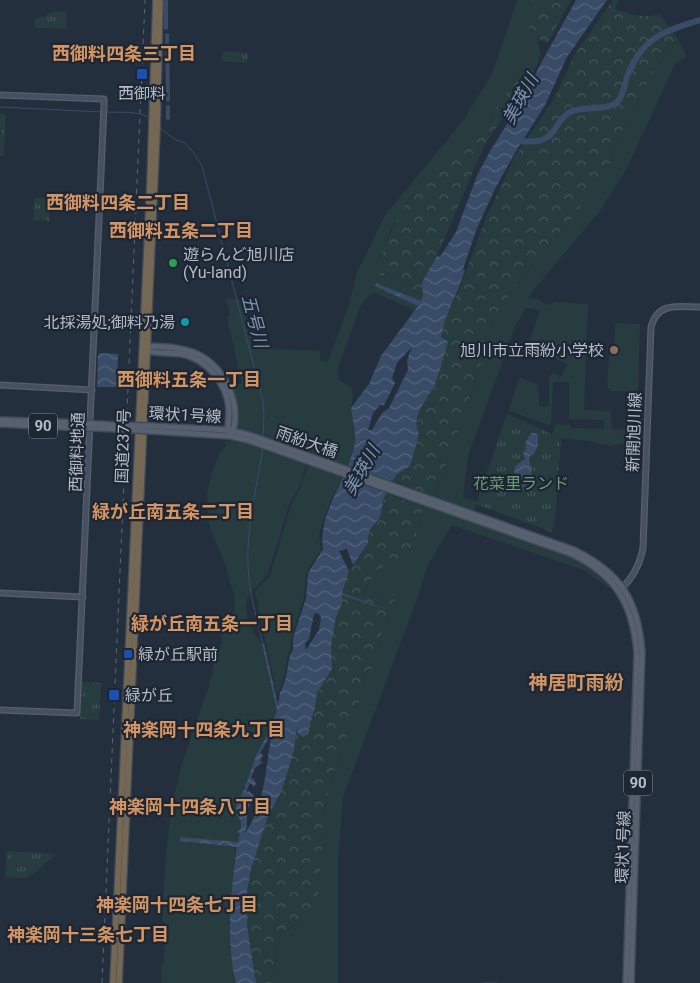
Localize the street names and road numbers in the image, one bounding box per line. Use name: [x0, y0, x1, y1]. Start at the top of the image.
street label: 新開旭川線: [623, 392, 645, 472]
street label: 環状1号線: [148, 404, 222, 426]
street label: 国道237号: [112, 408, 134, 484]
street label: 西御料地通: [66, 412, 88, 492]
road number: 90: [29, 414, 57, 438]
street label: 雨紛大橋: [274, 423, 340, 461]
road number: 90: [624, 770, 652, 796]
street label: 環状1号線: [612, 810, 634, 884]

